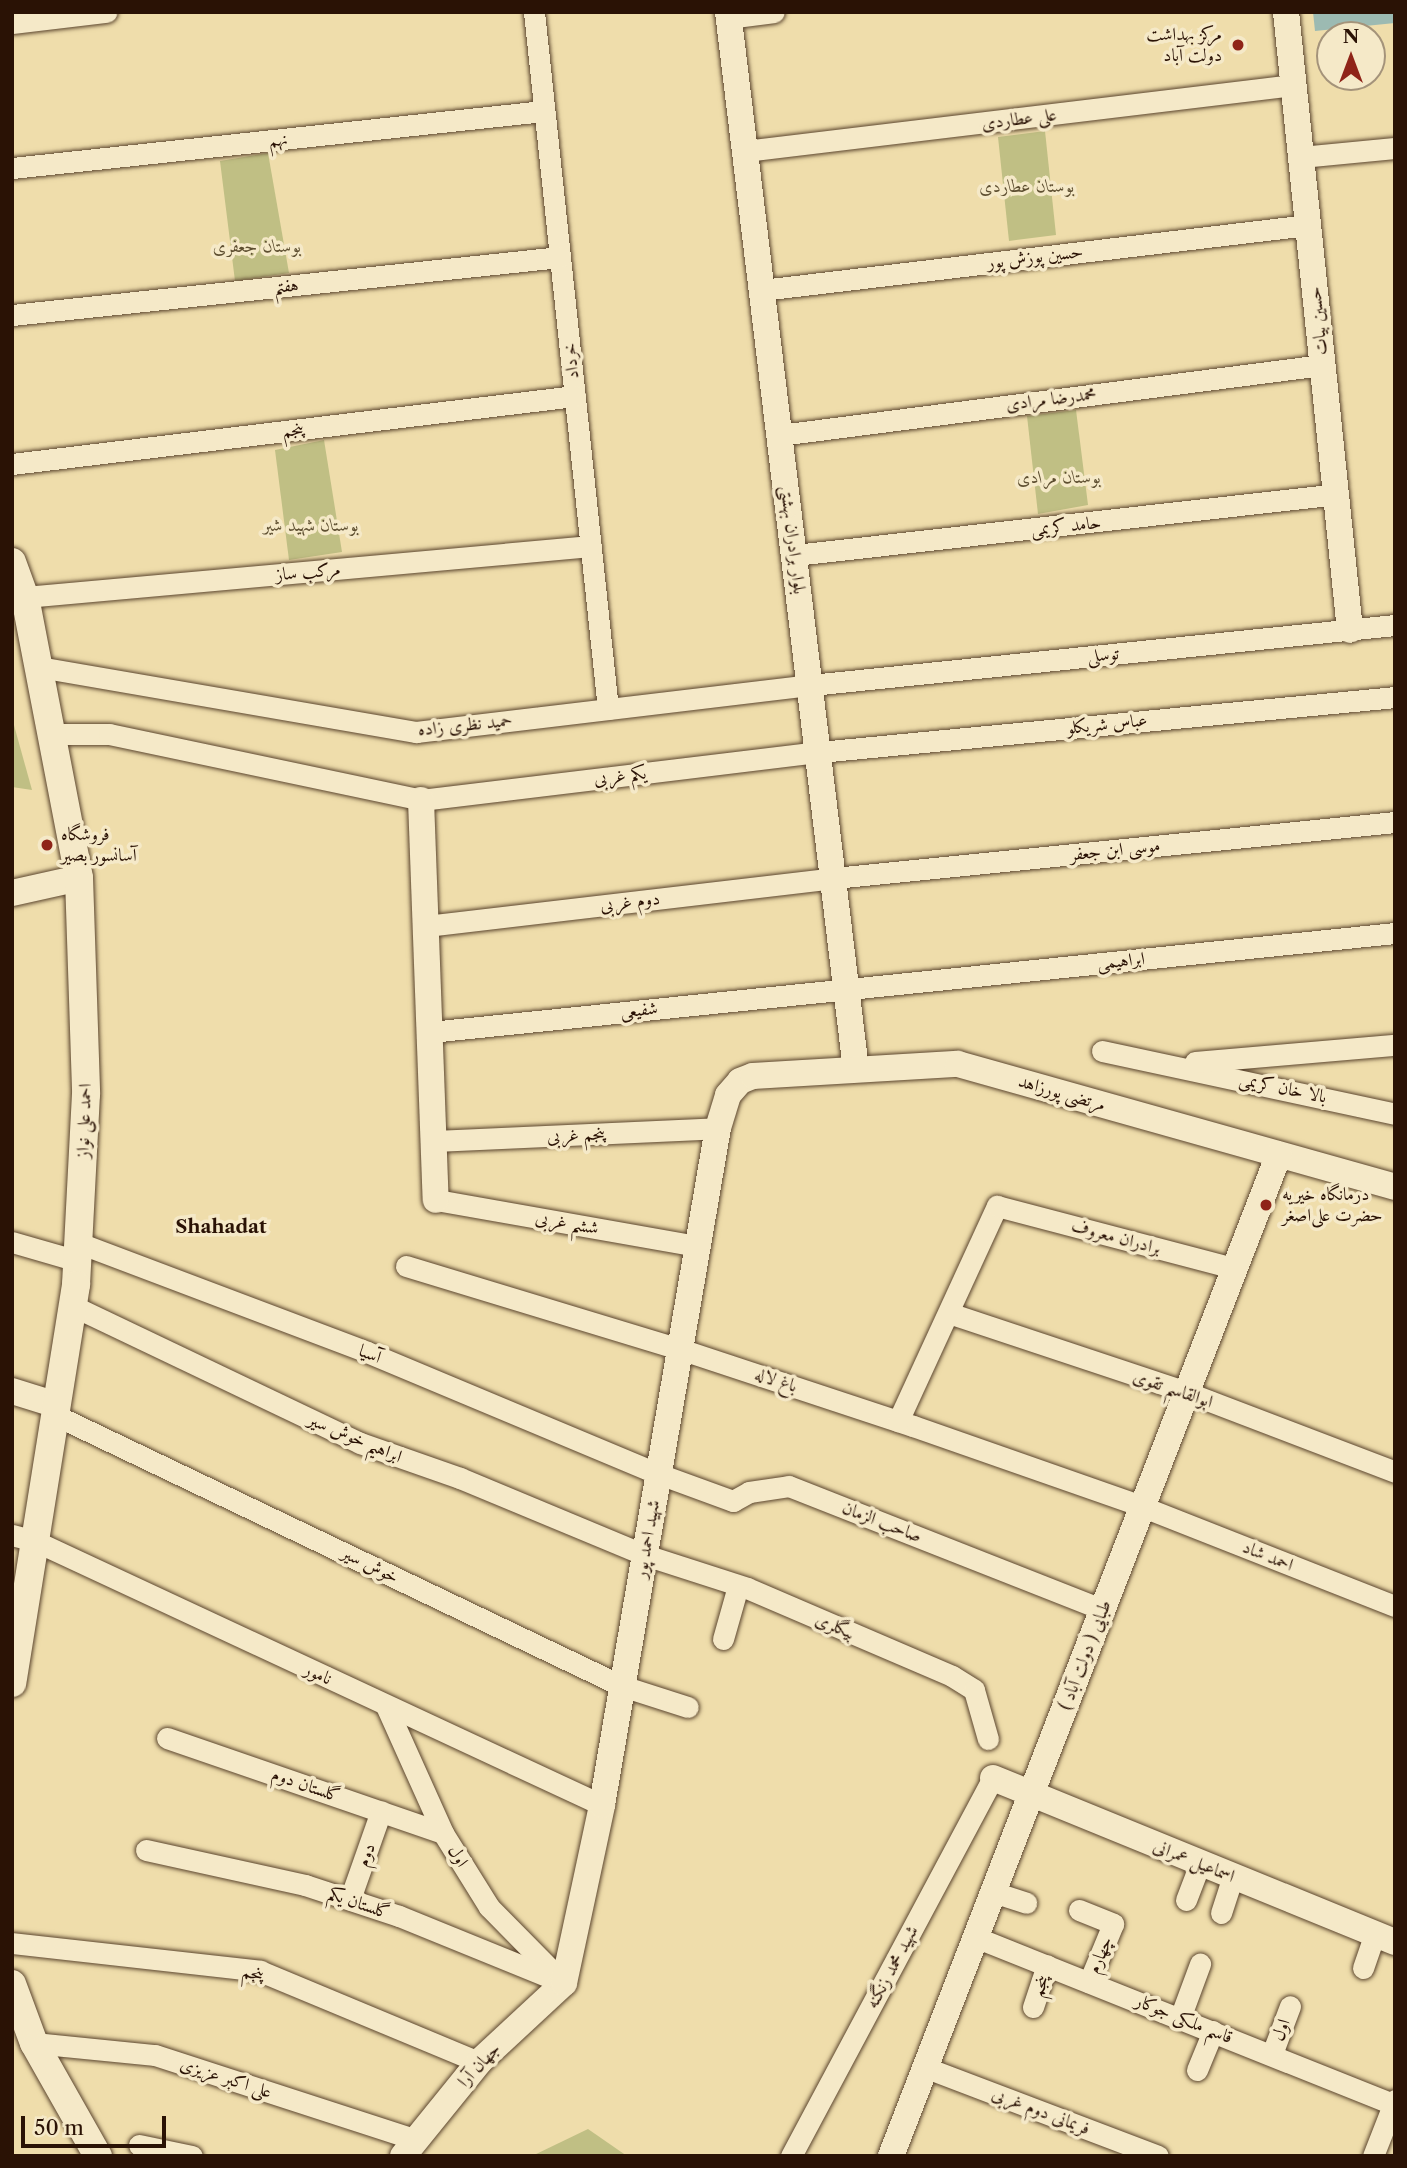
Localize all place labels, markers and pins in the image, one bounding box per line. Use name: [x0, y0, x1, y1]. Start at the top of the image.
place label: مرکز بهداشت دولت آباد: [1146, 24, 1222, 66]
marker: مرکز بهداشت دولت آباد: [1228, 35, 1248, 55]
place label: فروشگاه آسانسور بصیر: [61, 824, 137, 866]
marker: فروشگاه آسانسور بصیر: [39, 837, 55, 853]
place label: درمانگاه خیریه حضرت علی‌اصغر: [1282, 1184, 1383, 1226]
marker: درمانگاه خیریه حضرت علی‌اصغر: [1256, 1195, 1276, 1215]

